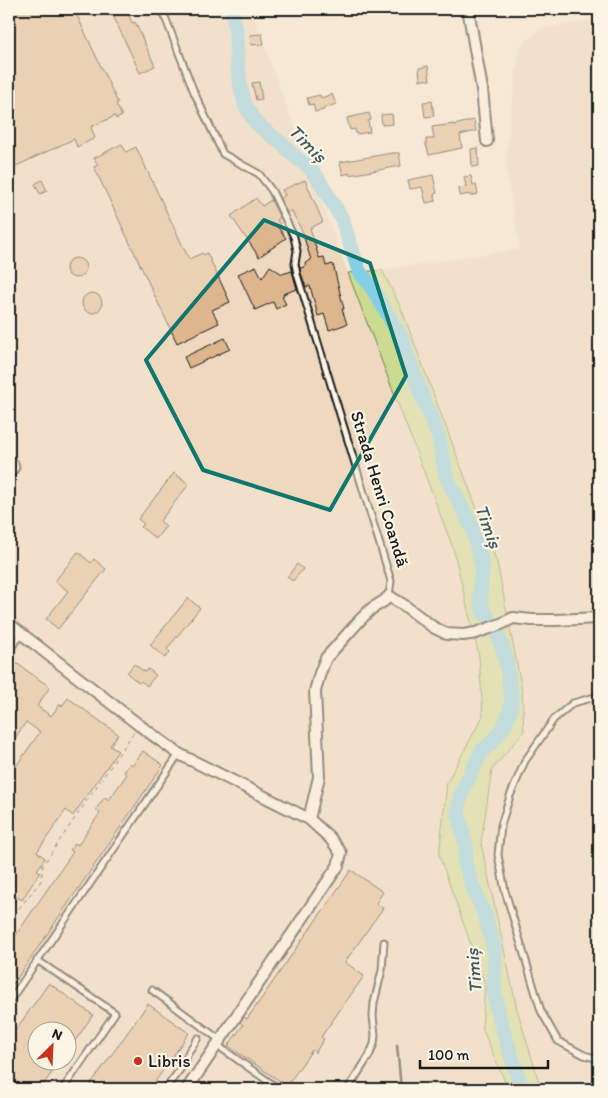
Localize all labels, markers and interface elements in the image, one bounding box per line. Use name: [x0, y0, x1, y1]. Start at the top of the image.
water label: Timiș: [284, 119, 333, 168]
street label: Strada Henri Coandă: [346, 408, 414, 570]
water label: Timiș: [470, 501, 508, 553]
water label: Timiș: [460, 946, 487, 994]
north arrow: [28, 1020, 78, 1070]
text: N: [49, 1025, 65, 1044]
scale bar: [420, 1038, 548, 1070]
text: 100 m: [428, 1046, 470, 1064]
place label: Libris: [148, 1050, 191, 1072]
marker: Libris: [132, 1055, 144, 1067]

